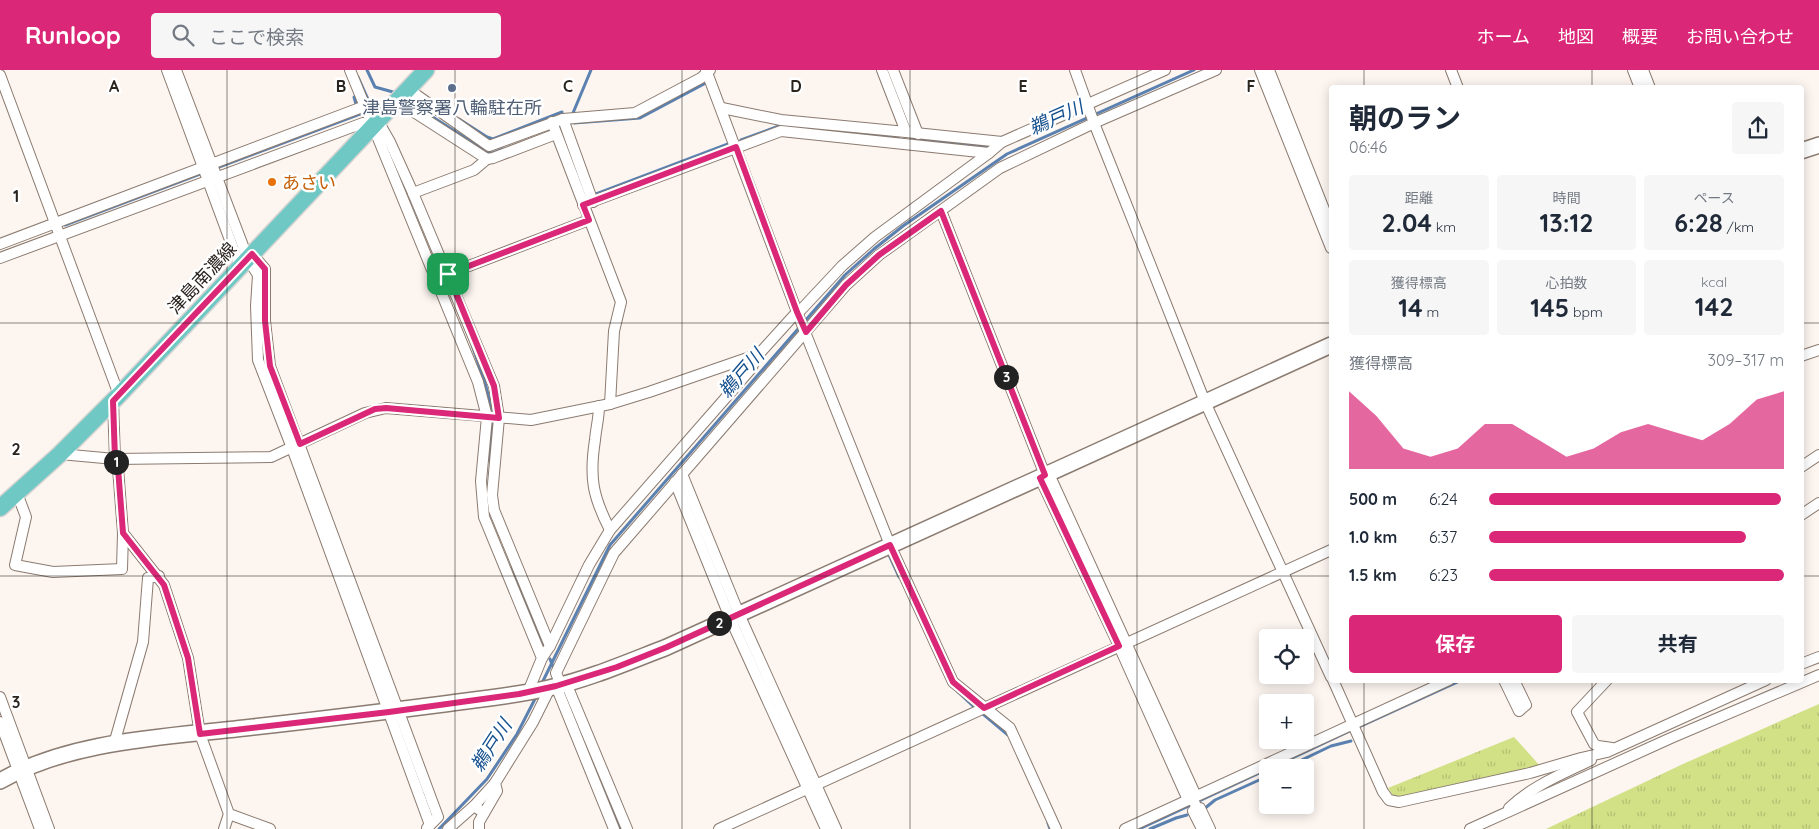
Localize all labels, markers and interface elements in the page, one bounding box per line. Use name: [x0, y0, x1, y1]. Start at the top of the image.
search box: [151, 13, 501, 58]
text: Runloop: [25, 20, 121, 50]
icon: search: [169, 21, 197, 49]
text: ここで検索: [209, 25, 304, 49]
text: ホーム: [1477, 25, 1530, 48]
text: 地図: [1558, 25, 1594, 48]
text: 概要: [1622, 25, 1658, 48]
text: お問い合わせ: [1686, 25, 1794, 48]
text: A: [109, 76, 120, 96]
text: B: [336, 76, 346, 96]
text: C: [563, 76, 573, 96]
text: D: [790, 76, 802, 96]
text: E: [1018, 76, 1028, 96]
text: F: [1247, 76, 1256, 96]
marker: 津島警察署八輪駐在所: [446, 82, 458, 94]
water label: 鵜戸川: [1025, 94, 1089, 140]
place label: 津島警察署八輪駐在所: [362, 96, 542, 119]
text: 朝のラン: [1349, 100, 1461, 135]
button: share: [1732, 102, 1784, 154]
text: 06:46: [1349, 137, 1387, 157]
place label: あさい: [282, 171, 336, 194]
marker: あさい: [266, 176, 278, 188]
text: 1: [13, 186, 19, 206]
text: 距離: [1405, 189, 1433, 207]
text: 時間: [1552, 189, 1580, 207]
text: ペース: [1694, 189, 1735, 207]
text: 2.04: [1382, 207, 1432, 238]
text: 13:12: [1540, 207, 1593, 238]
text: 6:28: [1674, 207, 1723, 238]
text: km: [1432, 218, 1456, 236]
text: /km: [1723, 218, 1754, 236]
street label: 津島南濃線: [163, 237, 241, 319]
pin: [427, 253, 469, 295]
icon: arrive: [434, 260, 462, 288]
text: kcal: [1701, 273, 1727, 291]
text: 獲得標高: [1391, 274, 1447, 292]
text: 心拍数: [1545, 274, 1587, 292]
text: 142: [1695, 291, 1733, 322]
text: 14: [1398, 292, 1423, 323]
text: 145: [1530, 292, 1569, 323]
text: m: [1423, 303, 1439, 321]
text: bpm: [1569, 303, 1603, 321]
water label: 鵜戸川: [713, 342, 770, 402]
text: 309–317 m: [1708, 350, 1784, 370]
text: 獲得標高: [1349, 353, 1413, 373]
pin: 3: [994, 364, 1018, 390]
text: 3: [1003, 368, 1010, 386]
text: 2: [11, 439, 21, 459]
pin: 1: [104, 450, 128, 474]
text: 1: [114, 453, 119, 471]
text: 500 m: [1349, 489, 1397, 509]
text: 6:24: [1429, 489, 1458, 509]
text: 1.0 km: [1349, 527, 1397, 547]
text: 6:37: [1429, 527, 1457, 547]
text: 1.5 km: [1349, 565, 1397, 585]
text: 6:23: [1429, 565, 1458, 585]
pin: 2: [706, 610, 732, 636]
text: 2: [716, 614, 723, 632]
button: 保存: [1349, 615, 1562, 673]
button: 共有: [1572, 615, 1784, 673]
map controls: [1259, 629, 1314, 814]
button: locate: [1259, 629, 1314, 684]
text: 3: [12, 692, 20, 712]
button: +: [1259, 694, 1314, 749]
water label: 鵜戸川: [465, 713, 518, 775]
button: −: [1259, 759, 1314, 814]

